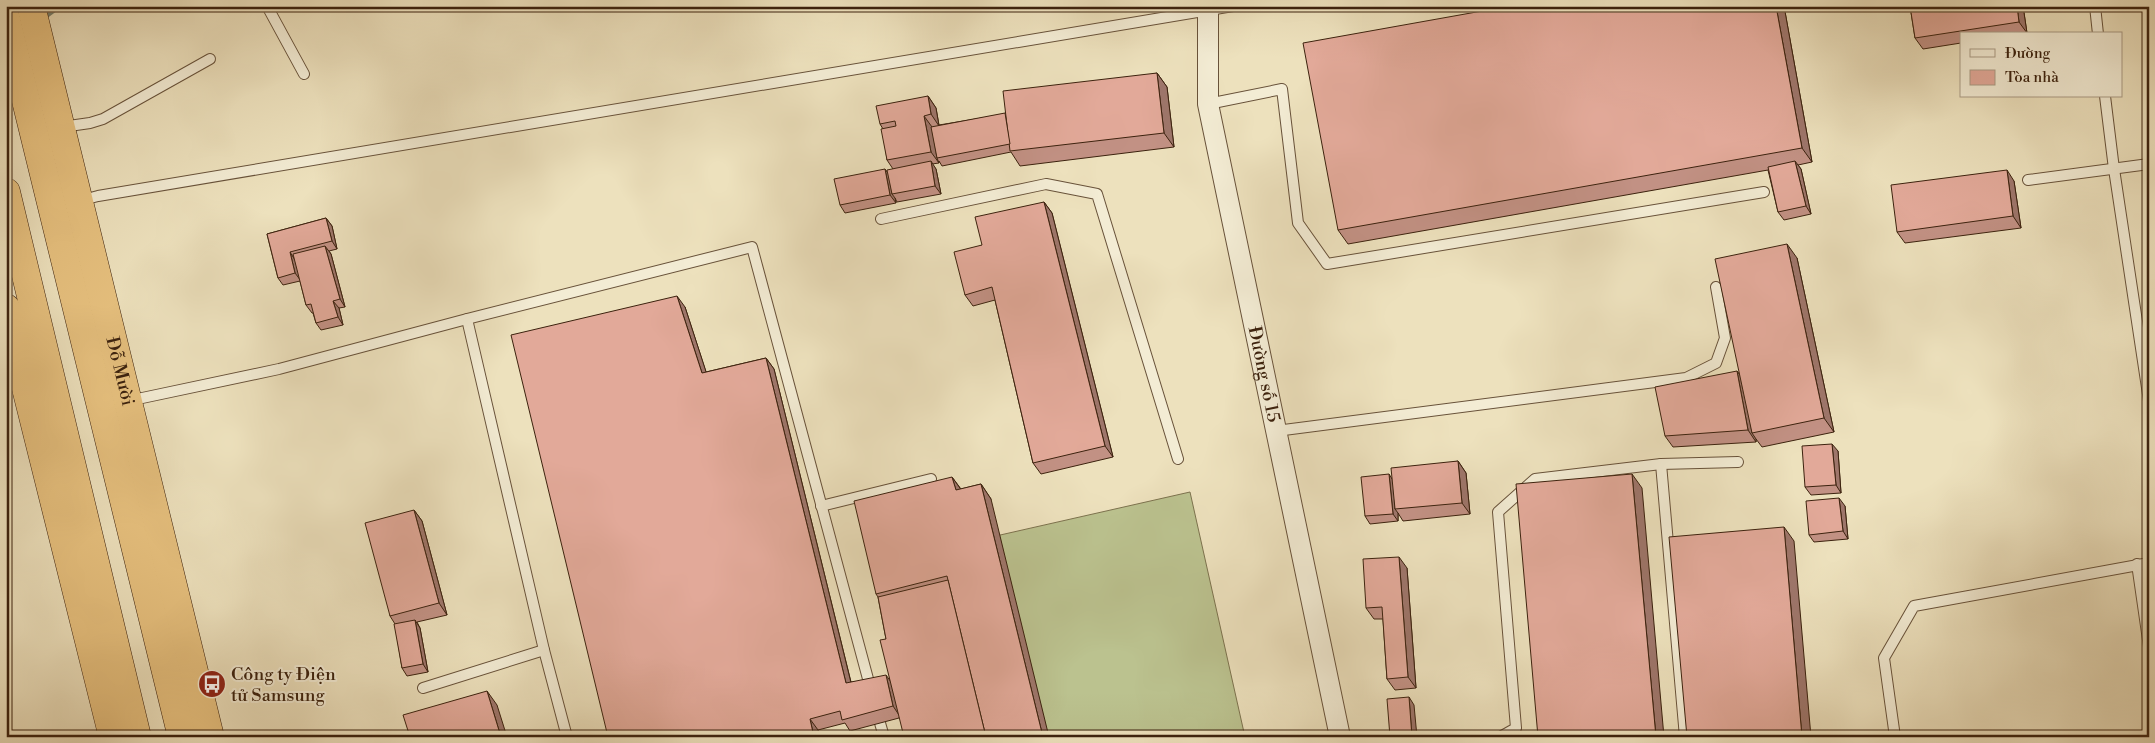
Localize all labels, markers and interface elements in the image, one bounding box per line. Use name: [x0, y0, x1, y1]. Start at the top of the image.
legend: [1960, 32, 2122, 98]
text: Đường: [2005, 44, 2051, 63]
text: Tòa nhà: [2005, 68, 2059, 87]
street label: Đường số 15: [1243, 324, 1286, 424]
street label: Đỗ Mười: [101, 334, 140, 408]
place label: Công ty Điện tử Samsung: [231, 663, 336, 707]
bus stop icon: Công ty Điện tử Samsung: [197, 669, 227, 699]

